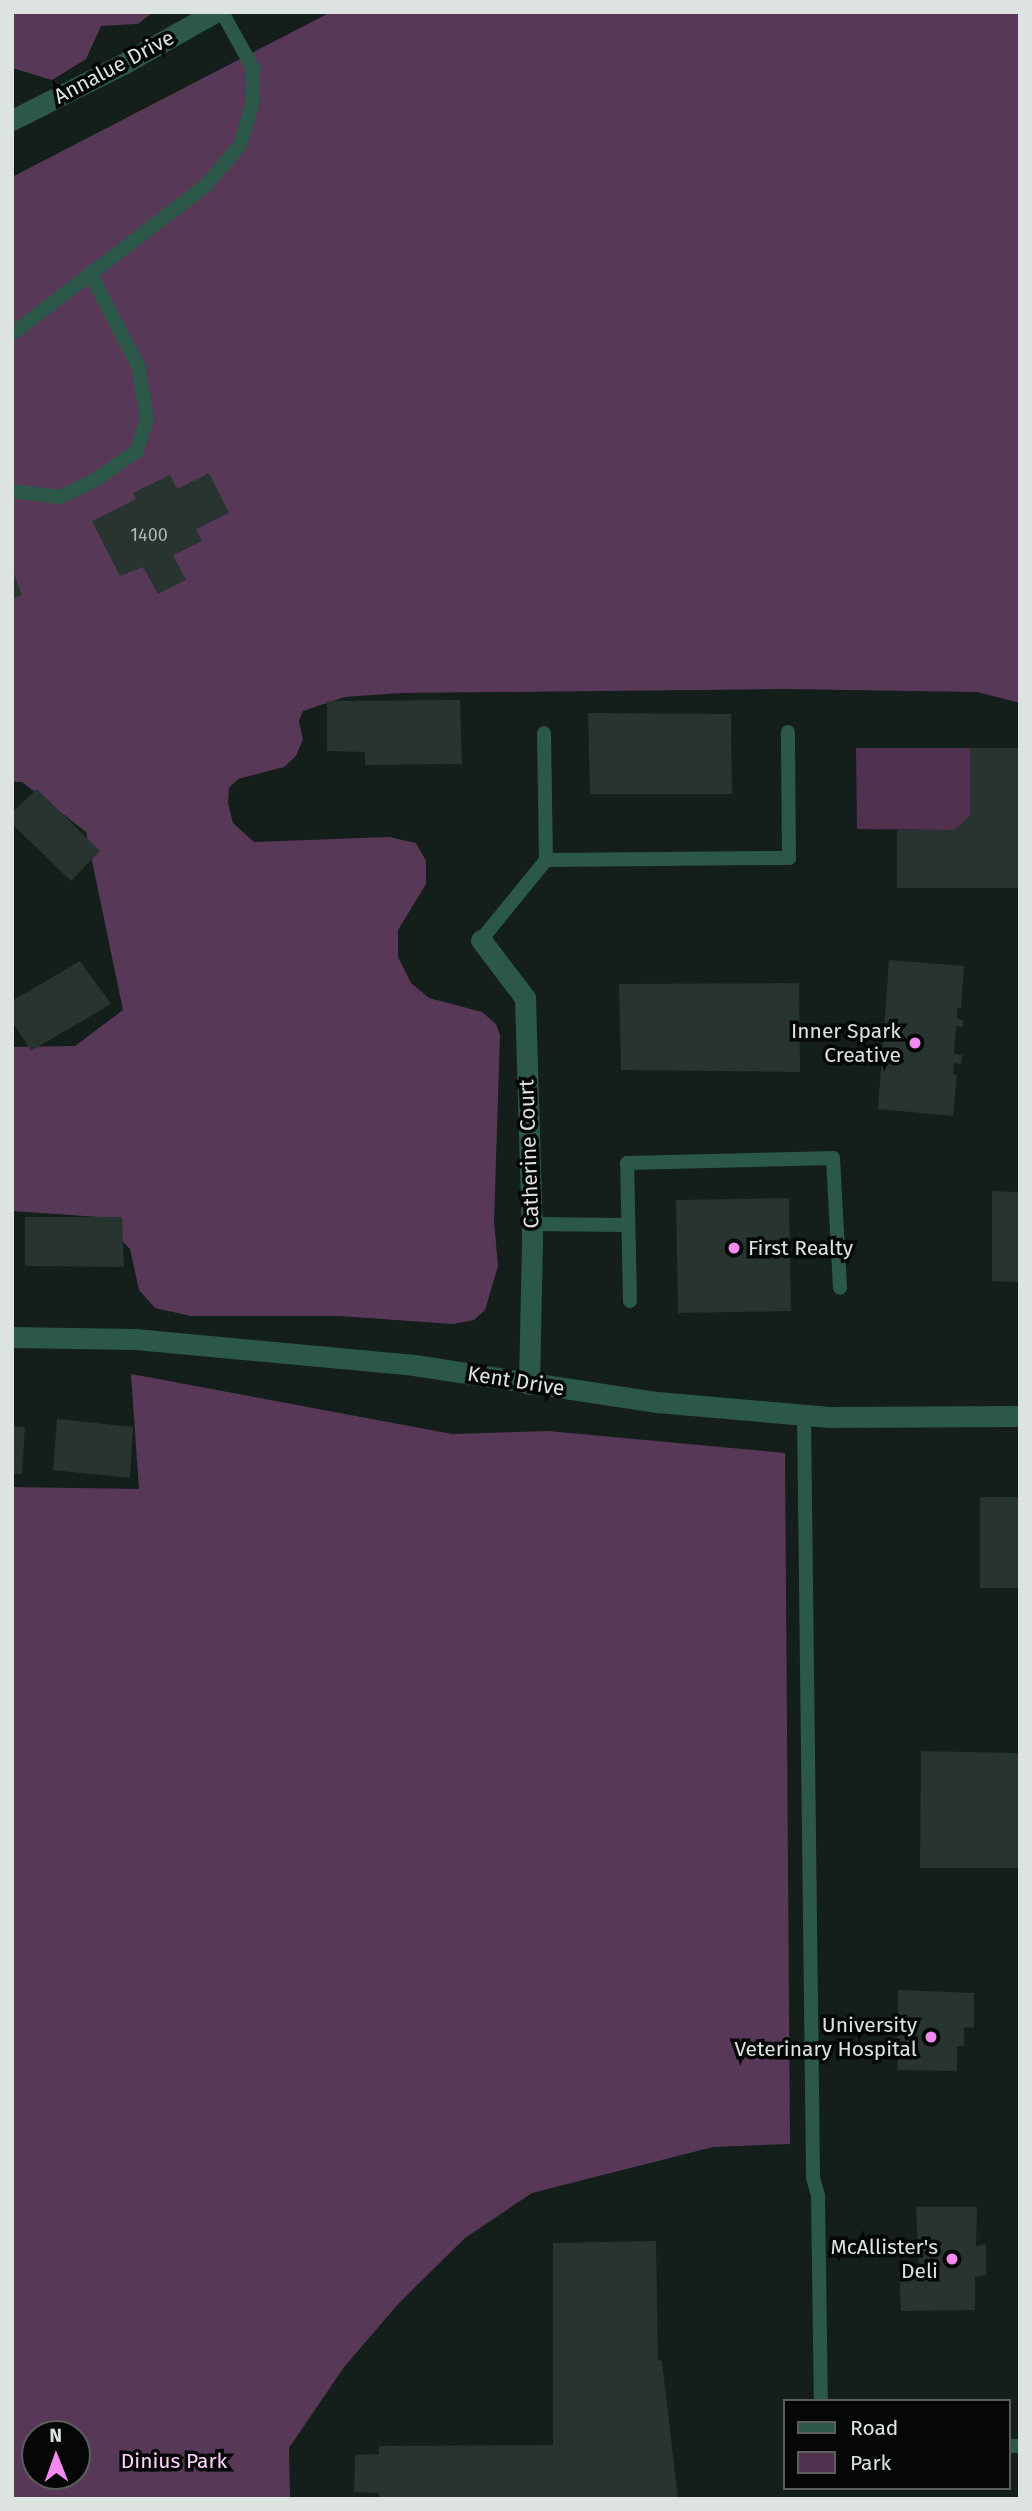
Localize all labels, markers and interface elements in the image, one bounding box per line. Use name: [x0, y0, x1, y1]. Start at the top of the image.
street label: Annalue Drive: [50, 25, 178, 109]
house number: 1400: [130, 524, 168, 546]
place label: Inner Spark Creative: [791, 1018, 901, 1068]
marker: Inner Spark Creative: [907, 1035, 923, 1051]
street label: Catherine Court: [514, 1079, 544, 1229]
place label: First Realty: [748, 1235, 853, 1261]
marker: First Realty: [726, 1240, 742, 1256]
street label: Kent Drive: [466, 1361, 566, 1401]
place label: University Veterinary Hospital: [734, 2012, 917, 2062]
marker: University Veterinary Hospital: [923, 2029, 939, 2045]
place label: McAllister's Deli: [830, 2234, 938, 2284]
marker: McAllister's Deli: [944, 2251, 960, 2267]
legend: [783, 2399, 1011, 2490]
text: Road: [850, 2415, 898, 2441]
north arrow: [21, 2420, 91, 2490]
text: N: [49, 2424, 62, 2447]
park label: Dinius Park: [121, 2448, 227, 2474]
text: Park: [850, 2450, 891, 2476]

